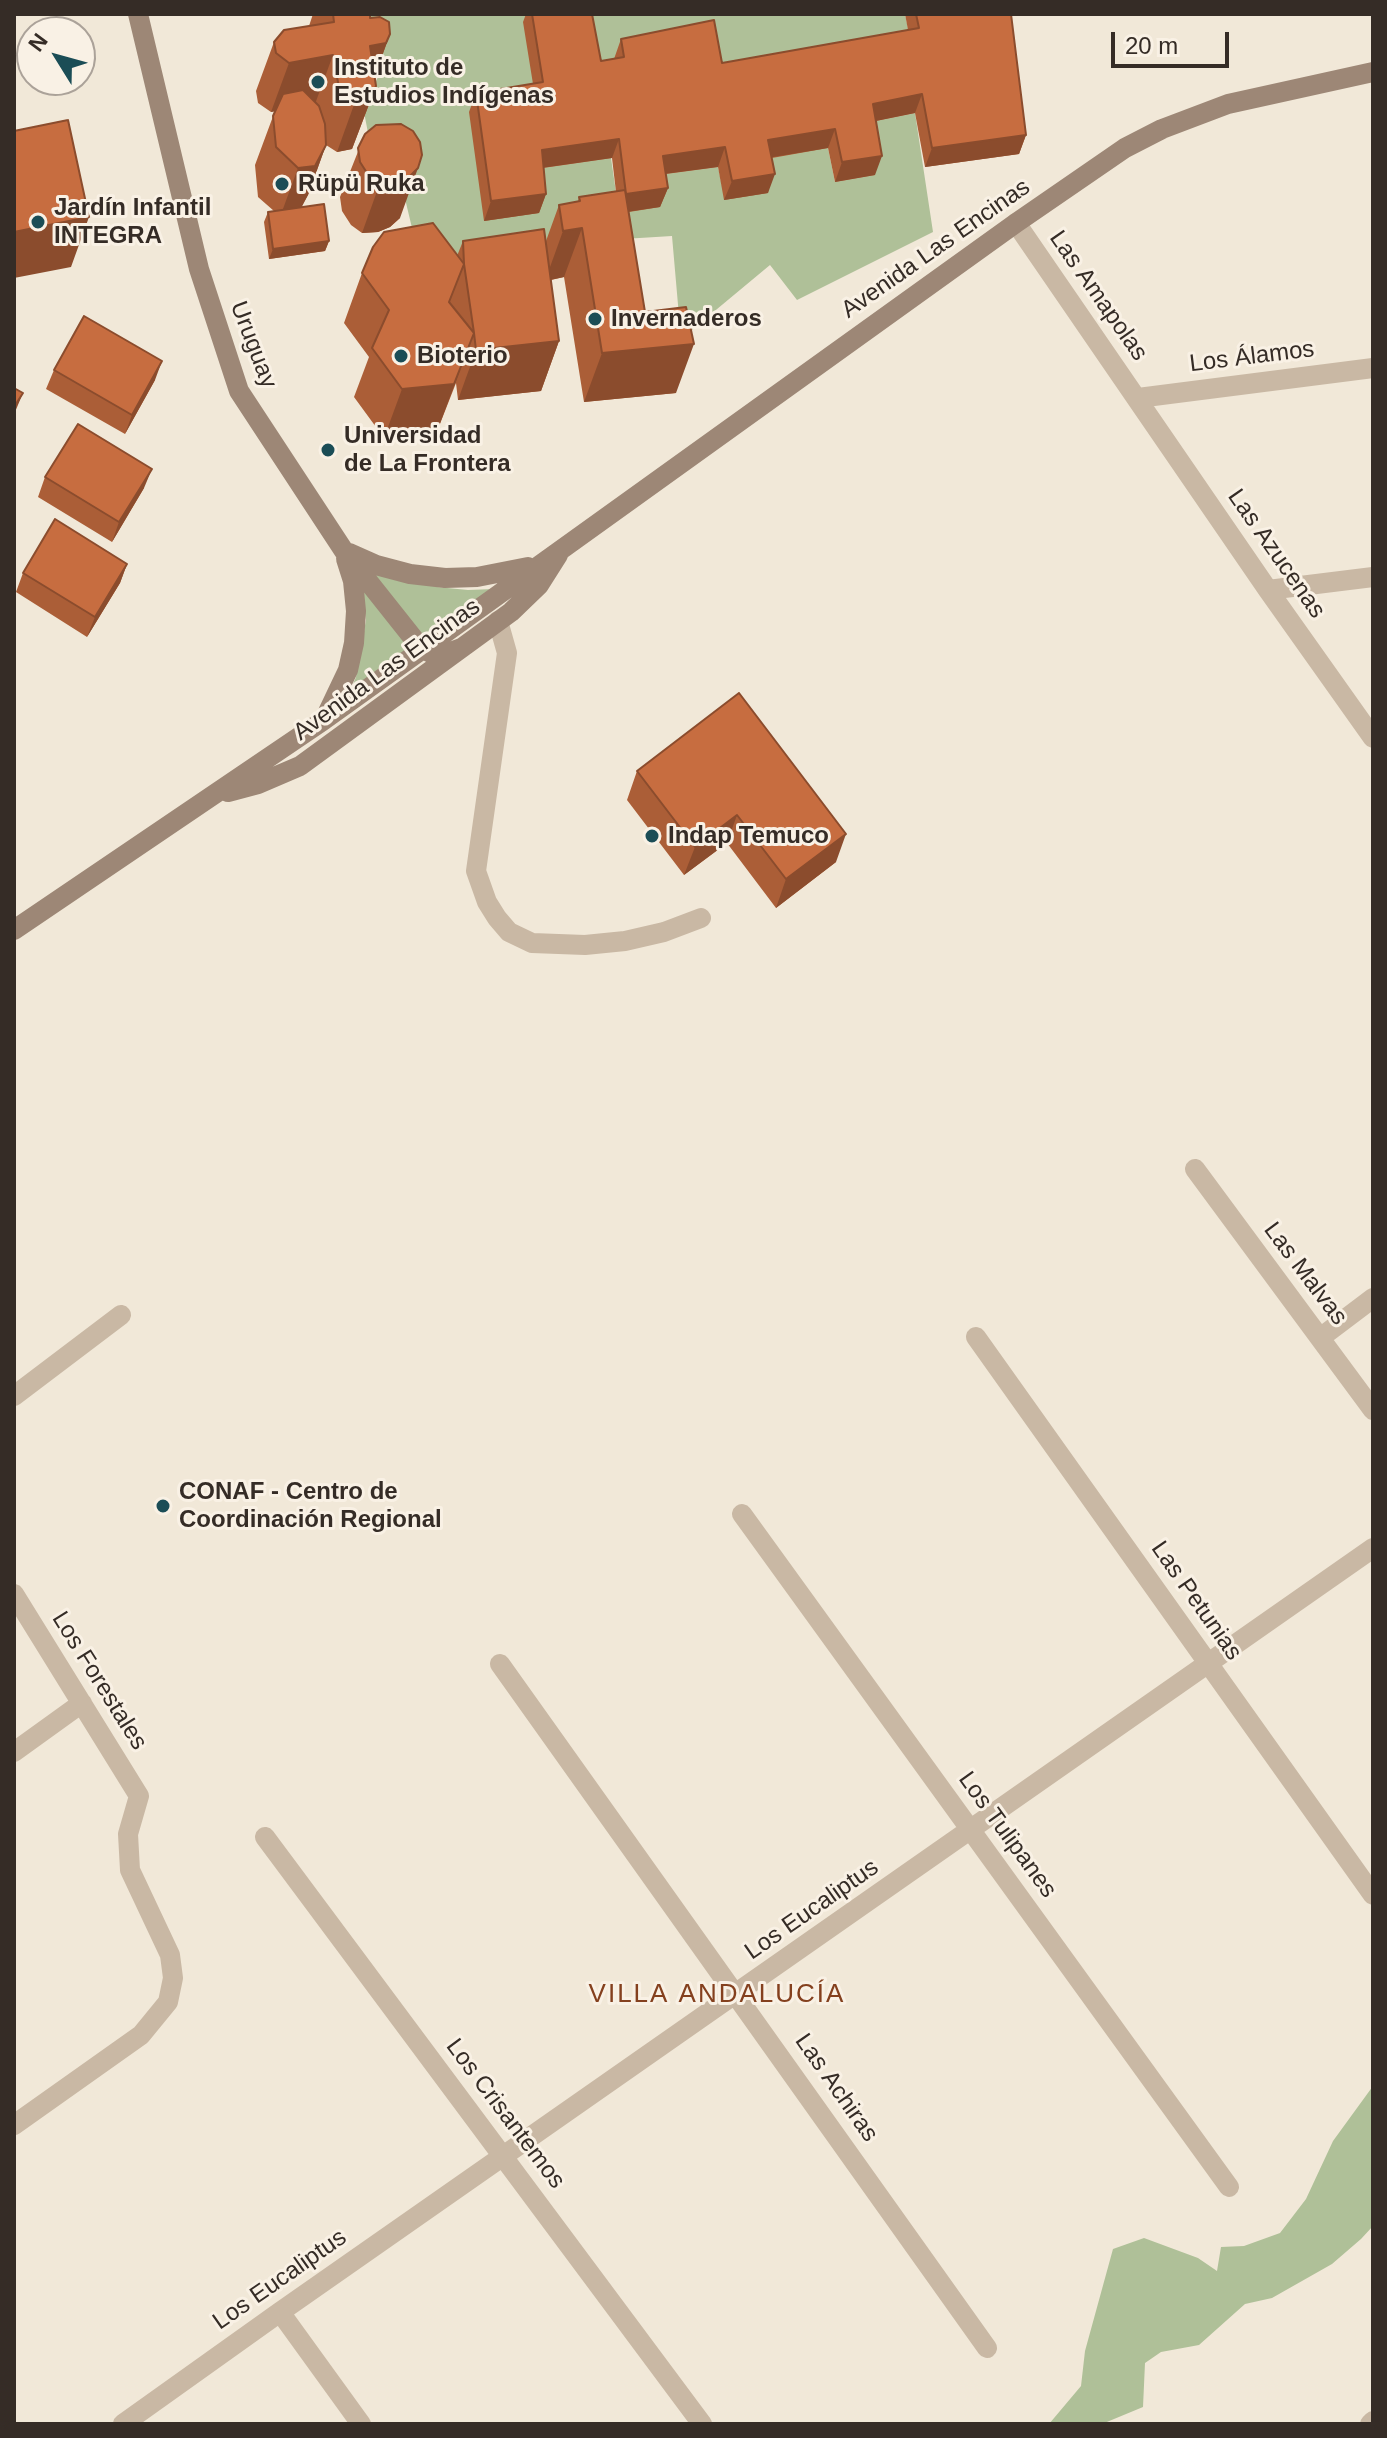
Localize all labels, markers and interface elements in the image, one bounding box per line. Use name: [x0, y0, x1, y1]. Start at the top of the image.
north arrow: [16, 16, 96, 96]
scale bar: [1115, 16, 1233, 66]
text: N: [23, 29, 53, 56]
text: 20 m: [1125, 32, 1178, 59]
place label: Instituto de Estudios Indígenas: [334, 54, 554, 110]
marker: Instituto de Estudios Indígenas: [309, 73, 327, 91]
place label: Rüpü Ruka: [298, 170, 425, 198]
street label: Avenida Las Encinas: [836, 173, 1036, 325]
marker: Rüpü Ruka: [273, 175, 291, 193]
place label: Jardín Infantil INTEGRA: [54, 194, 211, 250]
marker: Jardín Infantil INTEGRA: [29, 213, 47, 231]
street label: Las Amapolas: [1043, 225, 1153, 367]
street label: Uruguay: [223, 297, 283, 393]
place label: Invernaderos: [611, 305, 762, 333]
marker: Invernaderos: [586, 310, 604, 328]
street label: Los Álamos: [1188, 335, 1316, 379]
place label: Bioterio: [417, 342, 508, 370]
marker: Bioterio: [392, 347, 410, 365]
place label: Universidad de La Frontera: [344, 422, 511, 478]
marker: Universidad de La Frontera: [319, 441, 337, 459]
street label: Las Azucenas: [1221, 484, 1331, 624]
street label: Avenida Las Encinas: [288, 593, 486, 747]
place label: Indap Temuco: [668, 822, 829, 850]
marker: Indap Temuco: [643, 827, 661, 845]
street label: Las Malvas: [1257, 1217, 1353, 1331]
place label: CONAF - Centro de Coordinación Regional: [179, 1478, 442, 1534]
marker: CONAF - Centro de Coordinación Regional: [154, 1497, 172, 1515]
street label: Las Petunias: [1144, 1536, 1248, 1666]
street label: Los Forestales: [45, 1607, 153, 1755]
street label: Los Tulipanes: [952, 1766, 1062, 1904]
street label: Los Eucaliptus: [740, 1853, 884, 1967]
district label: VILLA ANDALUCÍA: [589, 1979, 845, 2011]
street label: Las Achiras: [788, 2028, 884, 2148]
street label: Los Crisantemos: [439, 2033, 571, 2195]
street label: Los Eucaliptus: [208, 2223, 352, 2337]

